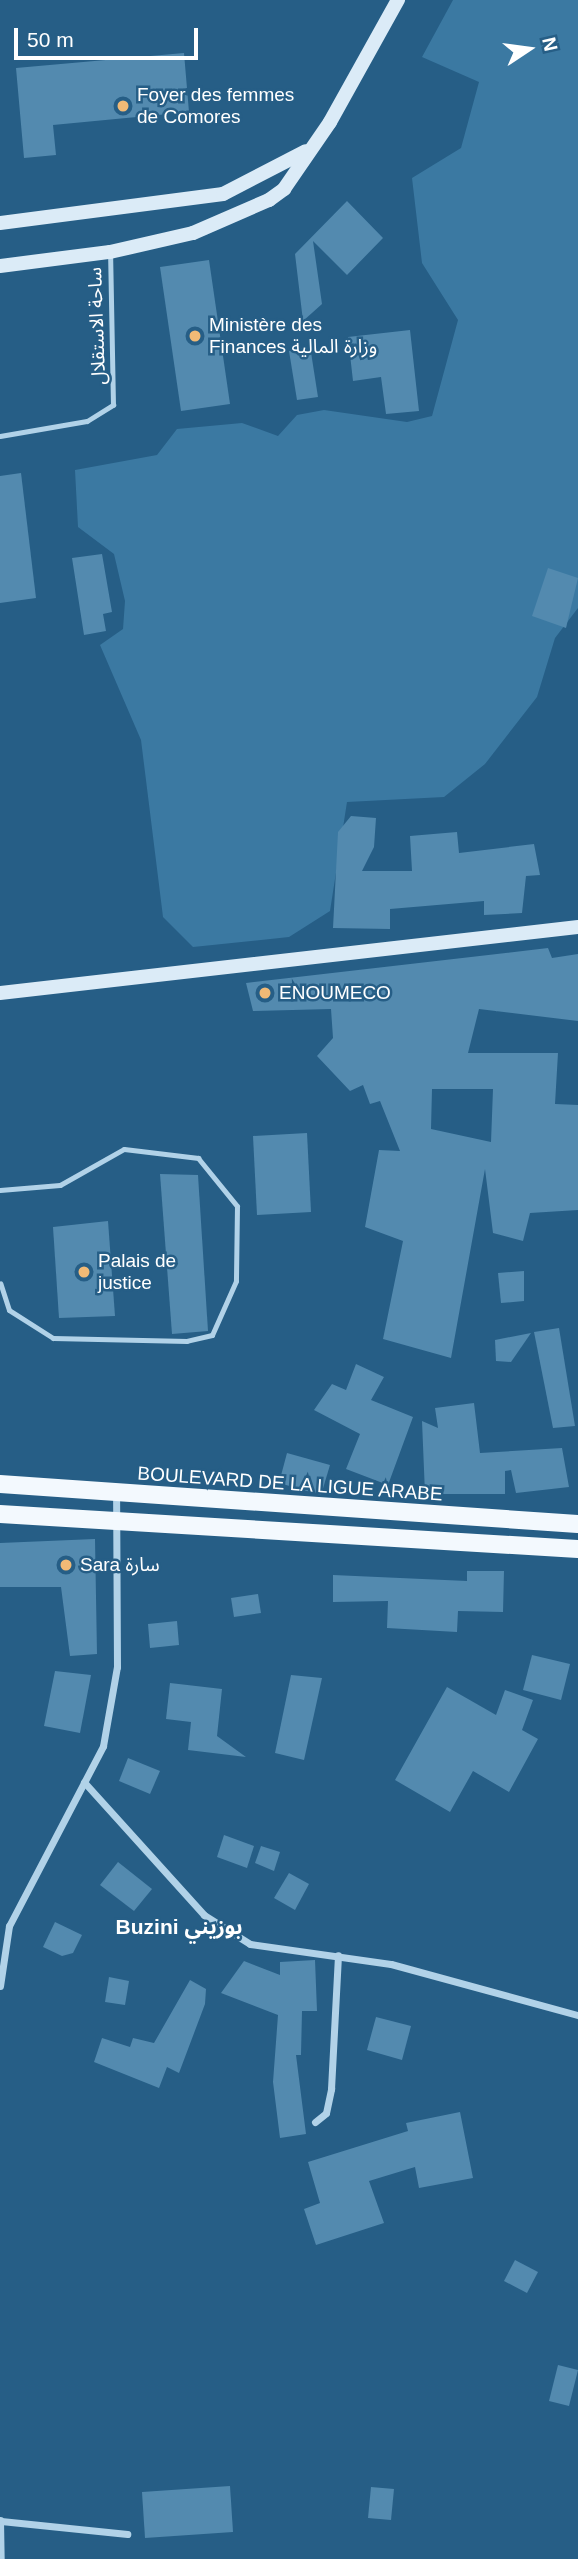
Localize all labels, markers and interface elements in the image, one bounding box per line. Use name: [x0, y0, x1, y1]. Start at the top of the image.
scale bar: [18, 14, 201, 58]
north arrow: [494, 14, 564, 84]
text: 50 m: [27, 28, 74, 51]
text: N: [538, 35, 562, 53]
place label: Foyer des femmes de Comores: [137, 84, 294, 128]
marker: Foyer des femmes de Comores: [115, 98, 131, 114]
street label: ساحة الاستقلال: [84, 267, 110, 385]
place label: Ministère des Finances وزارة المالية: [209, 314, 377, 358]
marker: Ministère des Finances وزارة المالية: [187, 328, 203, 344]
place label: ENOUMECO: [279, 982, 391, 1004]
marker: ENOUMECO: [257, 985, 273, 1001]
place label: Palais de justice: [98, 1250, 176, 1294]
marker: Palais de justice: [76, 1264, 92, 1280]
street label: BOULEVARD DE LA LIGUE ARABE: [136, 1462, 444, 1506]
place label: Sara سارة: [80, 1554, 160, 1576]
marker: Sara سارة: [58, 1557, 74, 1573]
district label: Buzini بوزيني: [116, 1914, 242, 1940]

